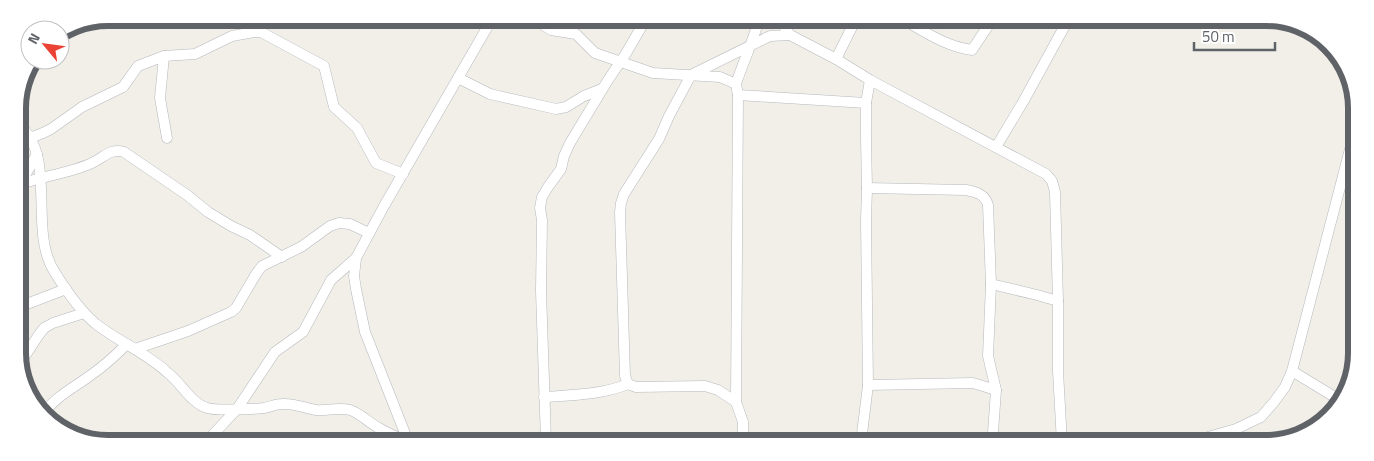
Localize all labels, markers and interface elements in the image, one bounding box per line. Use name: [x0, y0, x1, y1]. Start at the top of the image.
north arrow: [20, 20, 70, 70]
scale bar: [1194, 20, 1275, 52]
text: 50 m: [1202, 25, 1235, 48]
text: N: [22, 29, 45, 48]

